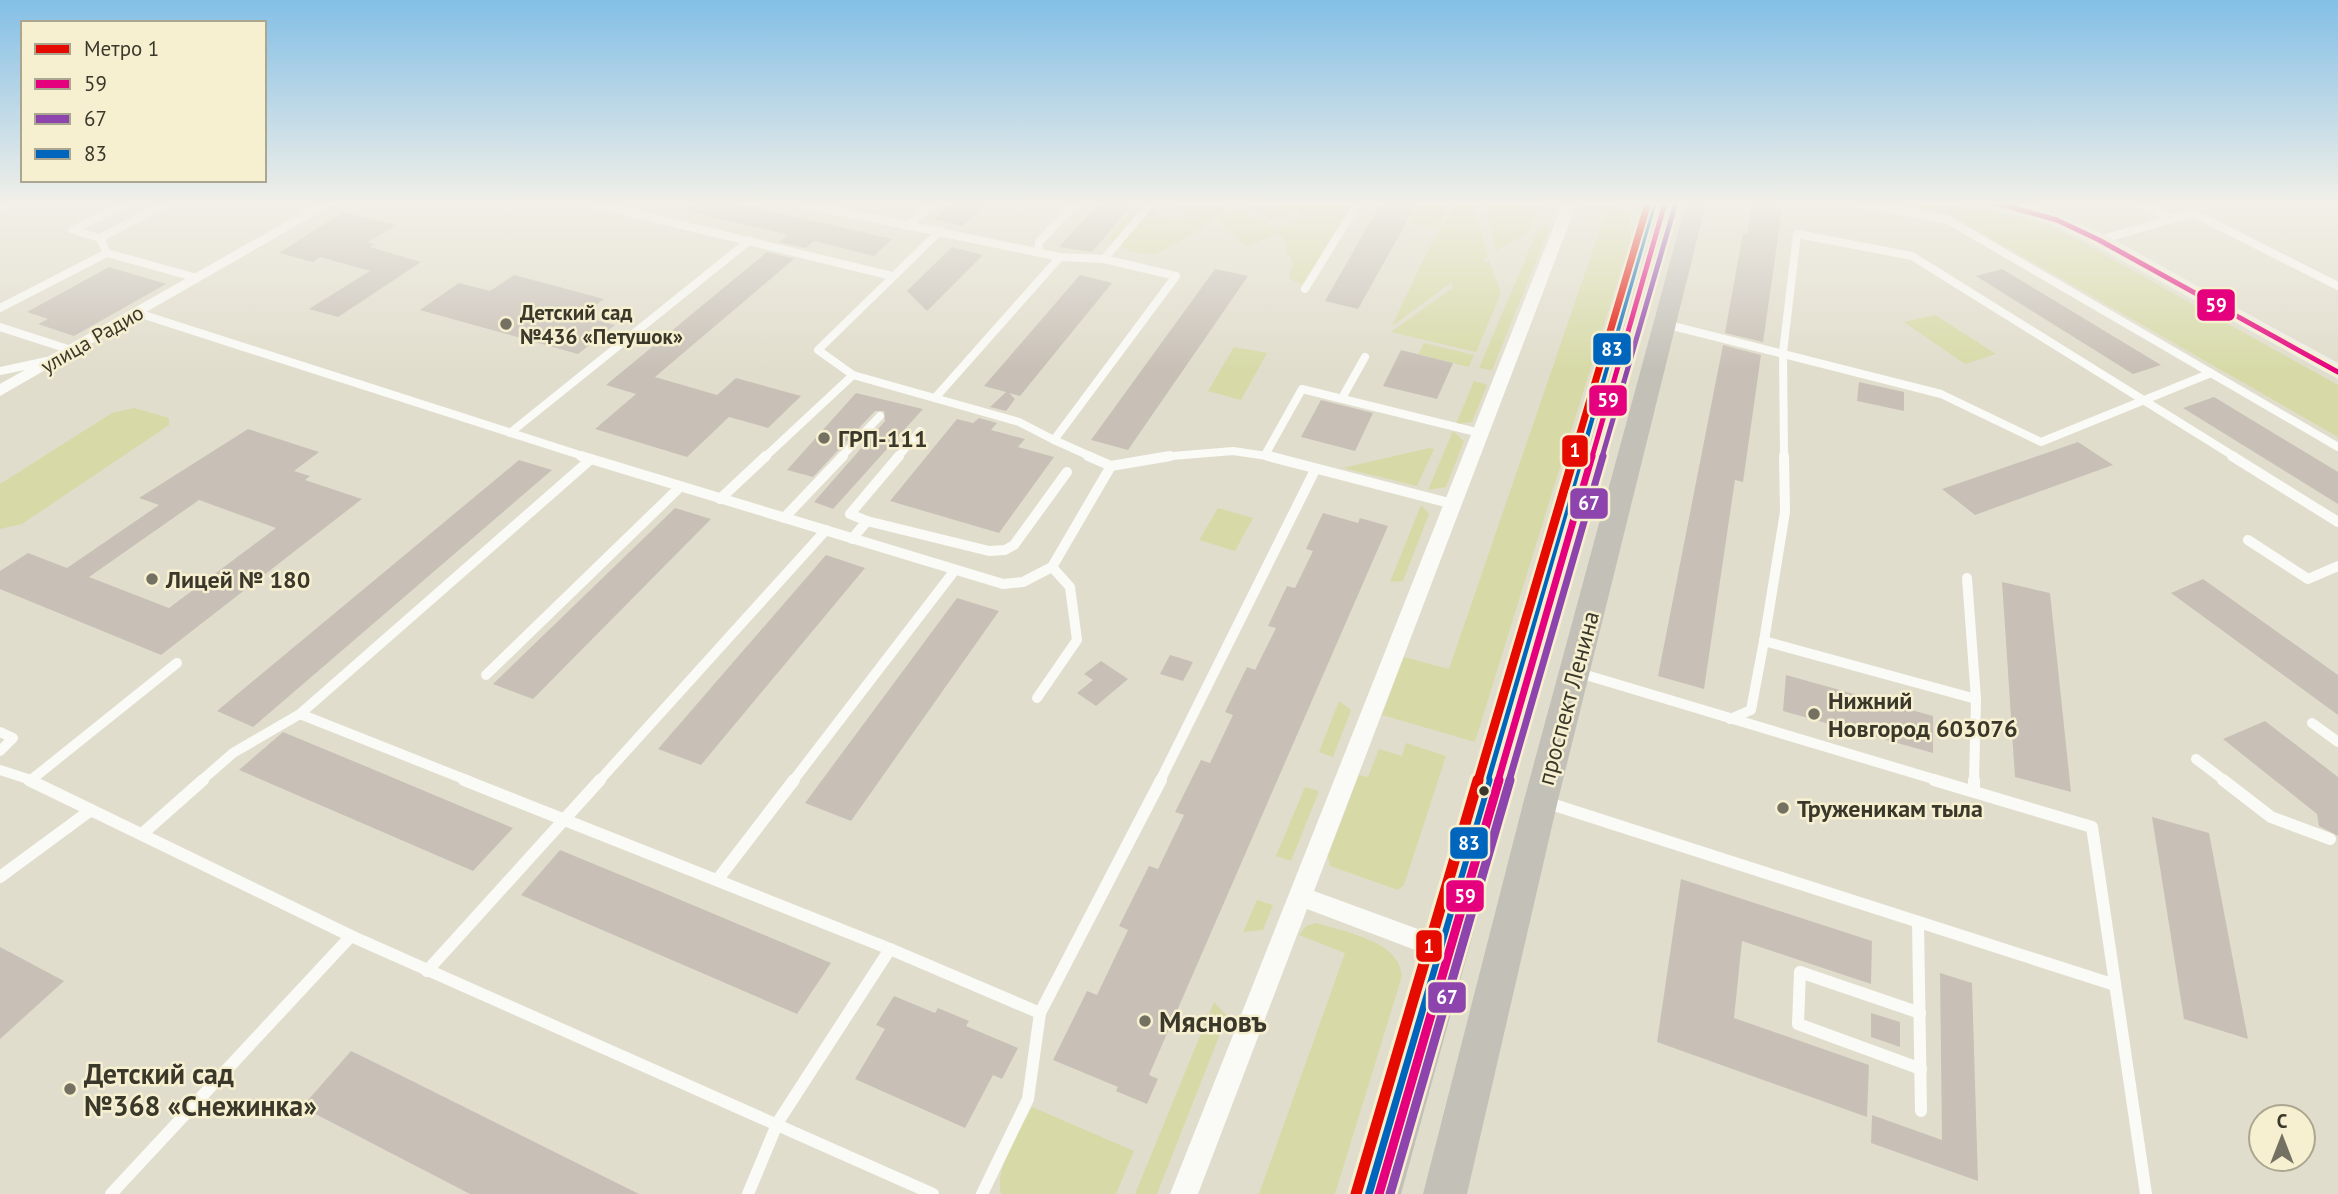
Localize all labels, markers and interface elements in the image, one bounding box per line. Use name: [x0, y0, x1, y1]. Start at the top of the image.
legend: [21, 21, 266, 182]
text: Метро 1: [84, 35, 159, 62]
text: 59: [84, 70, 107, 97]
text: 67: [84, 105, 107, 132]
text: 83: [84, 140, 107, 167]
line badge: 59: [2196, 288, 2236, 322]
text: 59: [2205, 293, 2227, 317]
street label: улица Радио: [36, 299, 148, 379]
place label: Детский сад №436 «Петушок»: [520, 299, 683, 350]
marker: Детский сад №436 «Петушок»: [498, 316, 514, 332]
line badge: 83: [1592, 332, 1632, 366]
text: 83: [1601, 337, 1623, 361]
line badge: 59: [1588, 384, 1628, 417]
text: 59: [1597, 388, 1619, 412]
place label: ГРП-111: [838, 423, 928, 454]
marker: ГРП-111: [816, 430, 832, 446]
line badge: 1: [1561, 434, 1589, 468]
text: 1: [1570, 438, 1580, 462]
line badge: 67: [1569, 487, 1609, 520]
text: 67: [1578, 491, 1600, 515]
place label: Лицей № 180: [165, 564, 310, 595]
marker: Лицей № 180: [144, 571, 160, 587]
street label: проспект Ленина: [1530, 607, 1606, 789]
place label: Нижний Новгород 603076: [1828, 685, 2018, 744]
marker: Нижний Новгород 603076: [1806, 706, 1822, 722]
unlabelled marker: [1477, 784, 1491, 798]
place label: Труженикам тыла: [1797, 793, 1983, 824]
marker: Труженикам тыла: [1775, 800, 1791, 816]
line badge: 83: [1449, 826, 1489, 860]
text: 83: [1458, 831, 1480, 855]
line badge: 59: [1445, 879, 1485, 913]
text: 59: [1454, 884, 1476, 908]
line badge: 1: [1415, 929, 1443, 963]
text: 1: [1424, 934, 1434, 958]
line badge: 67: [1427, 981, 1467, 1014]
text: 67: [1436, 985, 1458, 1009]
place label: Мясновъ: [1159, 1003, 1267, 1040]
marker: Мясновъ: [1137, 1013, 1153, 1029]
place label: Детский сад №368 «Снежинка»: [84, 1055, 317, 1124]
marker: Детский сад №368 «Снежинка»: [62, 1081, 78, 1097]
north arrow: [2247, 1103, 2317, 1173]
text: С: [2277, 1109, 2288, 1133]

